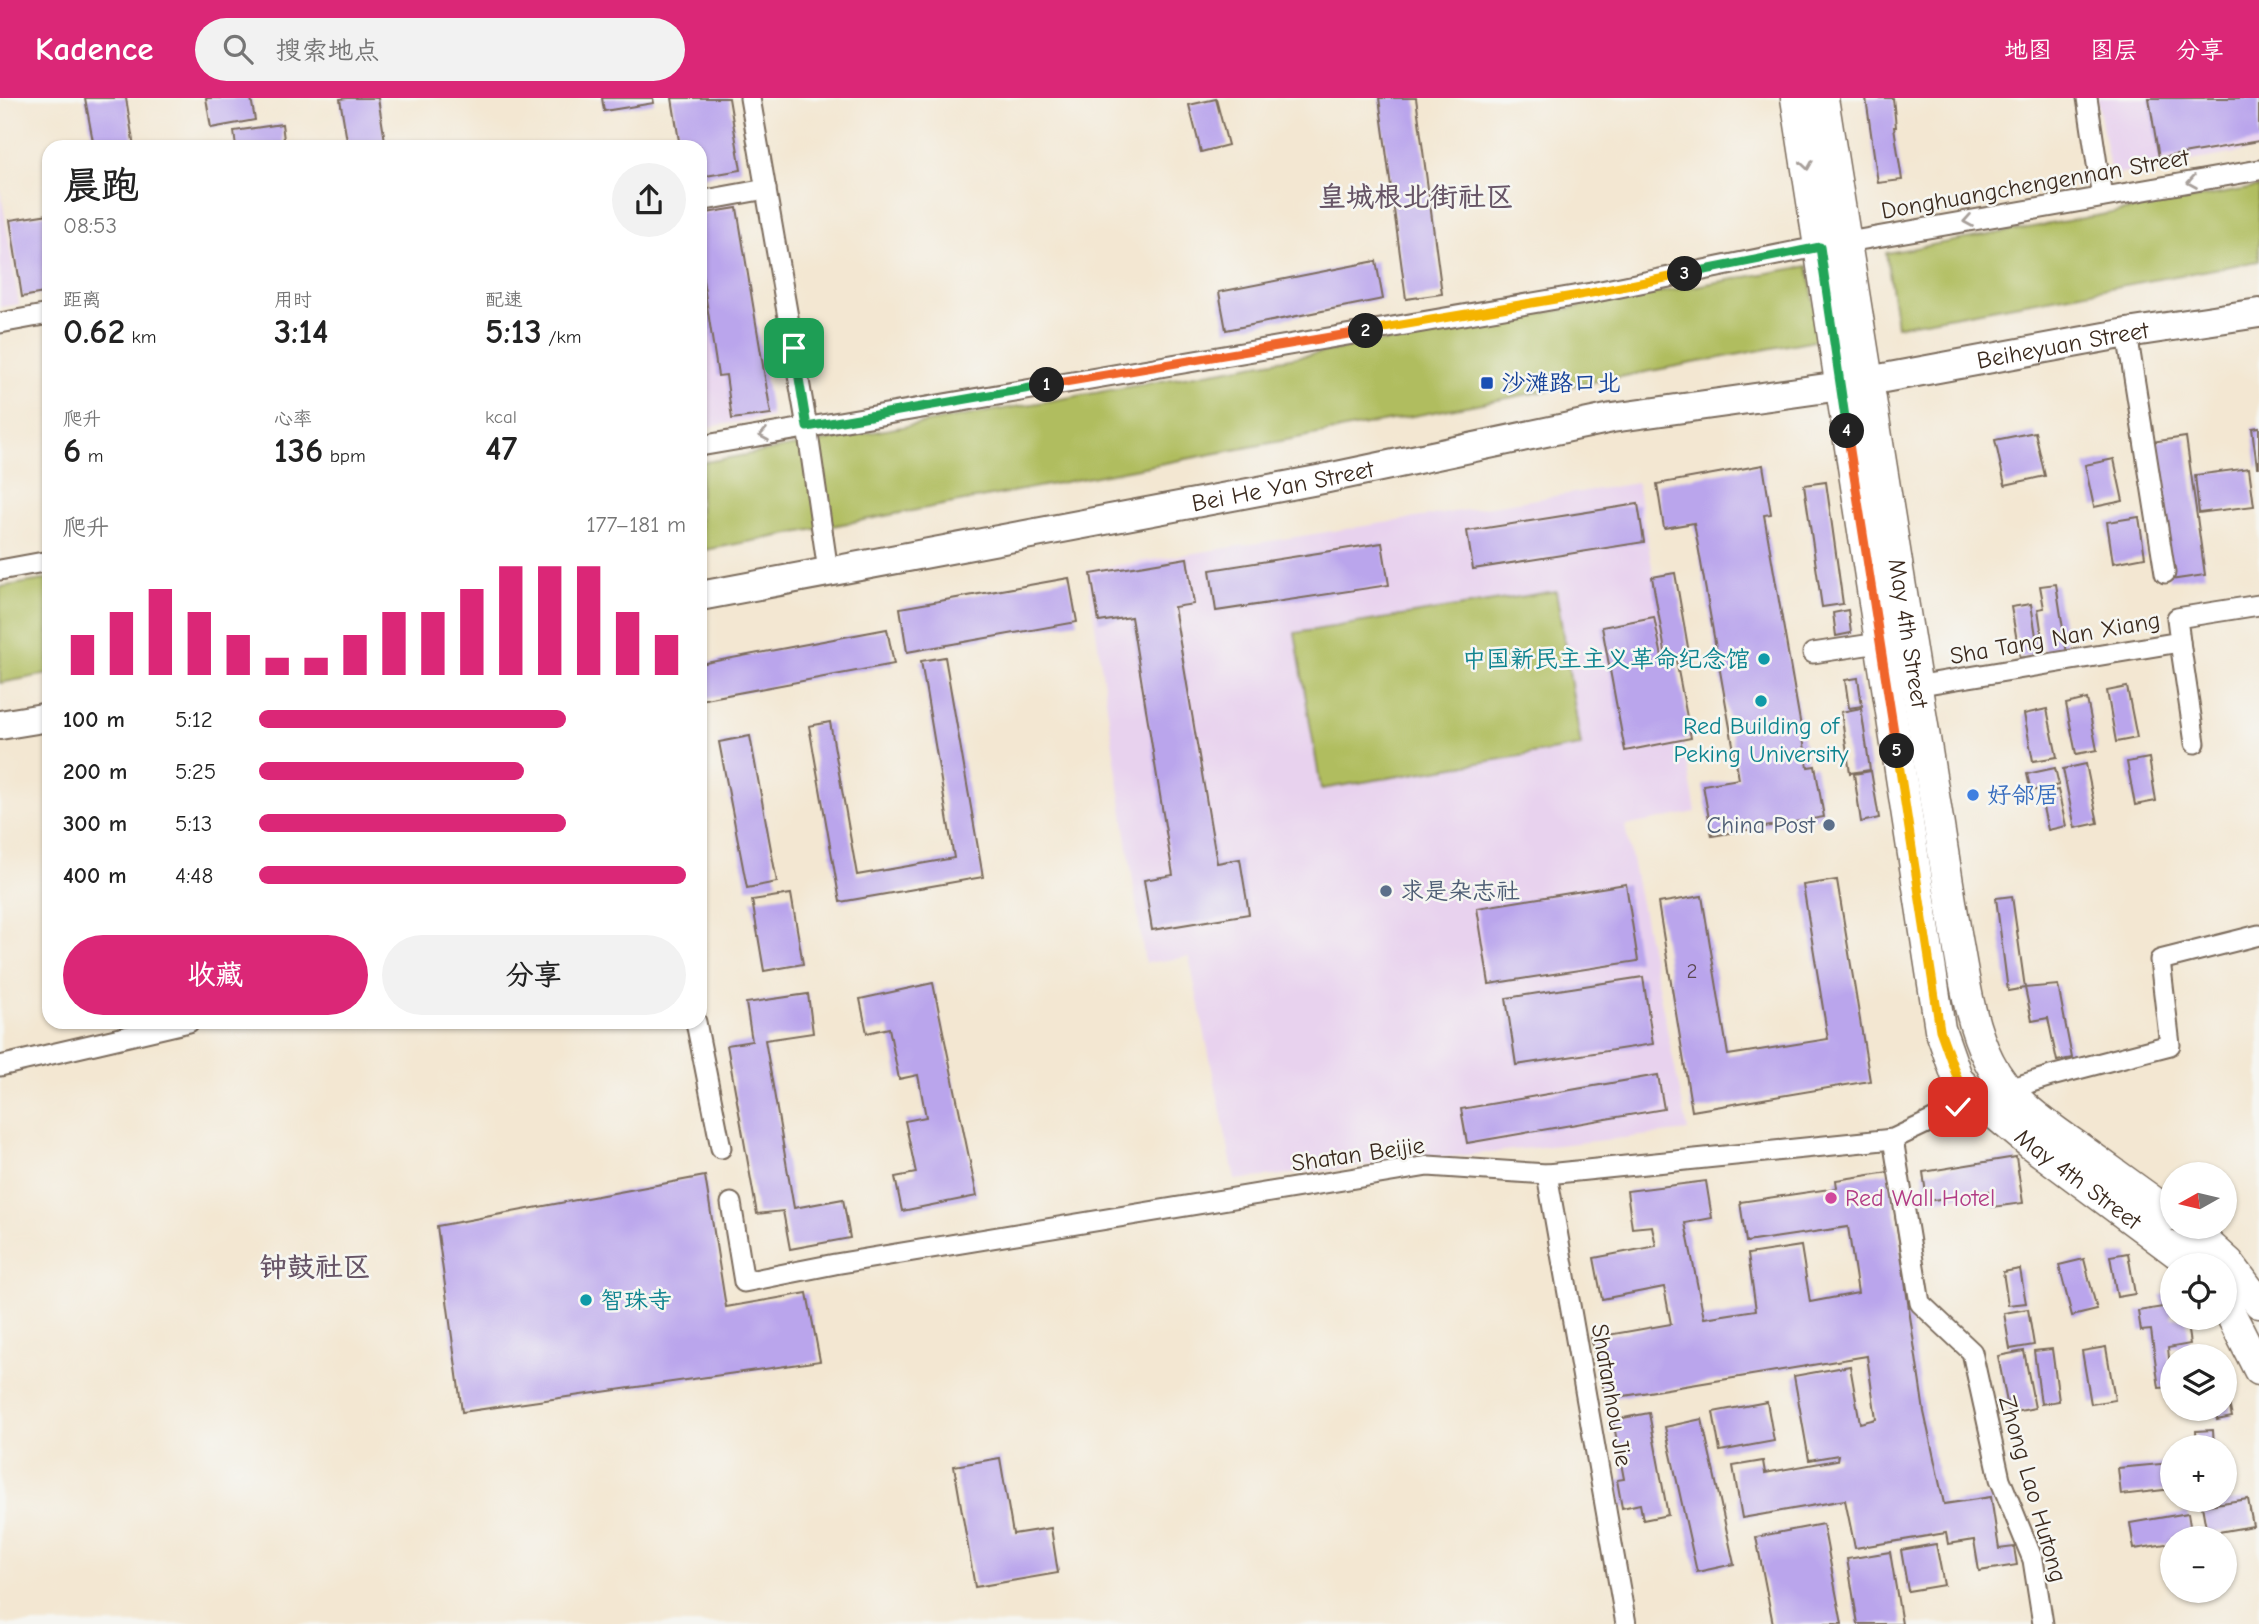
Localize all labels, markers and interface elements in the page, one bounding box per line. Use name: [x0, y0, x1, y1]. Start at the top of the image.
search box: [195, 18, 685, 81]
text: Kadence: [35, 30, 153, 68]
icon: search: [219, 30, 257, 68]
text: 搜索地点: [275, 36, 379, 66]
text: 地图: [2004, 36, 2052, 64]
text: 图层: [2090, 36, 2138, 64]
text: 分享: [2176, 36, 2224, 64]
street label: Donghuangchengennan Street: [1879, 143, 2192, 225]
one-way arrow: [1799, 159, 1814, 171]
button: share: [612, 163, 686, 237]
text: 晨跑: [63, 164, 139, 208]
one-way arrow: [2186, 173, 2198, 188]
district label: 皇城根北街社区: [1318, 181, 1514, 213]
text: 08:53: [63, 212, 117, 239]
one-way arrow: [1962, 212, 1974, 227]
pin: 3: [1668, 256, 1702, 292]
text: 3: [1680, 262, 1689, 284]
text: 距离: [63, 289, 101, 311]
text: 用时: [274, 289, 312, 311]
text: 配速: [485, 289, 523, 311]
text: 0.62: [63, 311, 125, 352]
text: 3:14: [274, 311, 328, 352]
text: 5:13: [485, 311, 542, 352]
pin: 2: [1348, 314, 1384, 348]
street label: Beiheyuan Street: [1975, 316, 2152, 375]
pin: [764, 318, 824, 378]
text: 2: [1361, 319, 1370, 341]
text: km: [125, 326, 156, 348]
text: /km: [542, 326, 581, 348]
icon: arrive: [775, 329, 813, 367]
pin: 1: [1030, 368, 1064, 402]
place label: 沙滩路口北: [1501, 369, 1621, 397]
text: 1: [1043, 373, 1050, 395]
marker: 沙滩路口北: [1479, 375, 1495, 391]
text: kcal: [485, 406, 517, 428]
text: 爬升: [63, 408, 101, 430]
text: 心率: [274, 408, 312, 430]
pin: 4: [1829, 414, 1864, 448]
text: 4: [1842, 419, 1851, 441]
one-way arrow: [758, 426, 770, 441]
text: 47: [485, 428, 517, 469]
text: 6: [63, 430, 81, 471]
text: 136: [274, 430, 323, 471]
text: m: [81, 445, 103, 467]
text: bpm: [323, 445, 366, 467]
street label: Bei He Yan Street: [1190, 454, 1377, 517]
text: 177–181 m: [586, 511, 686, 538]
text: 爬升: [63, 514, 109, 541]
street label: May 4th Street: [1883, 557, 1934, 711]
street label: Sha Tang Nan Xiang: [1948, 606, 2162, 670]
place label: 中国新民主主义革命纪念馆: [1462, 645, 1750, 673]
marker: 中国新民主主义革命纪念馆: [1756, 651, 1772, 667]
marker: Red Building of Peking University: [1753, 693, 1769, 709]
text: 100 m: [63, 706, 125, 733]
text: 5:12: [175, 706, 213, 733]
place label: Red Building of Peking University: [1674, 712, 1849, 768]
pin: 5: [1880, 734, 1914, 768]
text: 5: [1891, 739, 1902, 761]
text: 200 m: [63, 758, 127, 785]
text: 5:25: [175, 758, 216, 785]
place label: 好邻居: [1987, 781, 2059, 809]
marker: 好邻居: [1965, 787, 1981, 803]
text: 300 m: [63, 810, 127, 837]
text: 5:13: [175, 810, 212, 837]
place label: China Post: [1706, 811, 1816, 839]
marker: China Post: [1821, 817, 1837, 833]
text: 400 m: [63, 862, 127, 889]
text: 4:48: [175, 862, 213, 889]
place label: 求是杂志社: [1400, 877, 1520, 905]
marker: 求是杂志社: [1378, 883, 1394, 899]
button: 收藏: [63, 935, 368, 1015]
button: 分享: [382, 935, 686, 1015]
house number: 2: [1687, 959, 1697, 983]
pin: [1928, 1077, 1988, 1137]
icon: check: [1939, 1088, 1977, 1126]
street label: May 4th Street: [2009, 1123, 2148, 1236]
street label: Shatan Beijie: [1290, 1131, 1426, 1177]
north arrow: [2160, 1162, 2236, 1239]
map controls: [2160, 1162, 2237, 1603]
place label: Red Wall Hotel: [1845, 1184, 1995, 1212]
marker: Red Wall Hotel: [1823, 1190, 1839, 1206]
district label: 钟鼓社区: [259, 1251, 371, 1283]
button: locate: [2160, 1253, 2237, 1330]
place label: 智珠寺: [600, 1286, 672, 1314]
marker: 智珠寺: [578, 1292, 594, 1308]
street label: Shatanhou Jie: [1586, 1321, 1638, 1469]
button: layers: [2160, 1344, 2237, 1421]
street label: Zhong Lao Hutong: [1993, 1393, 2073, 1585]
button: +: [2160, 1435, 2237, 1512]
button: −: [2160, 1526, 2237, 1603]

